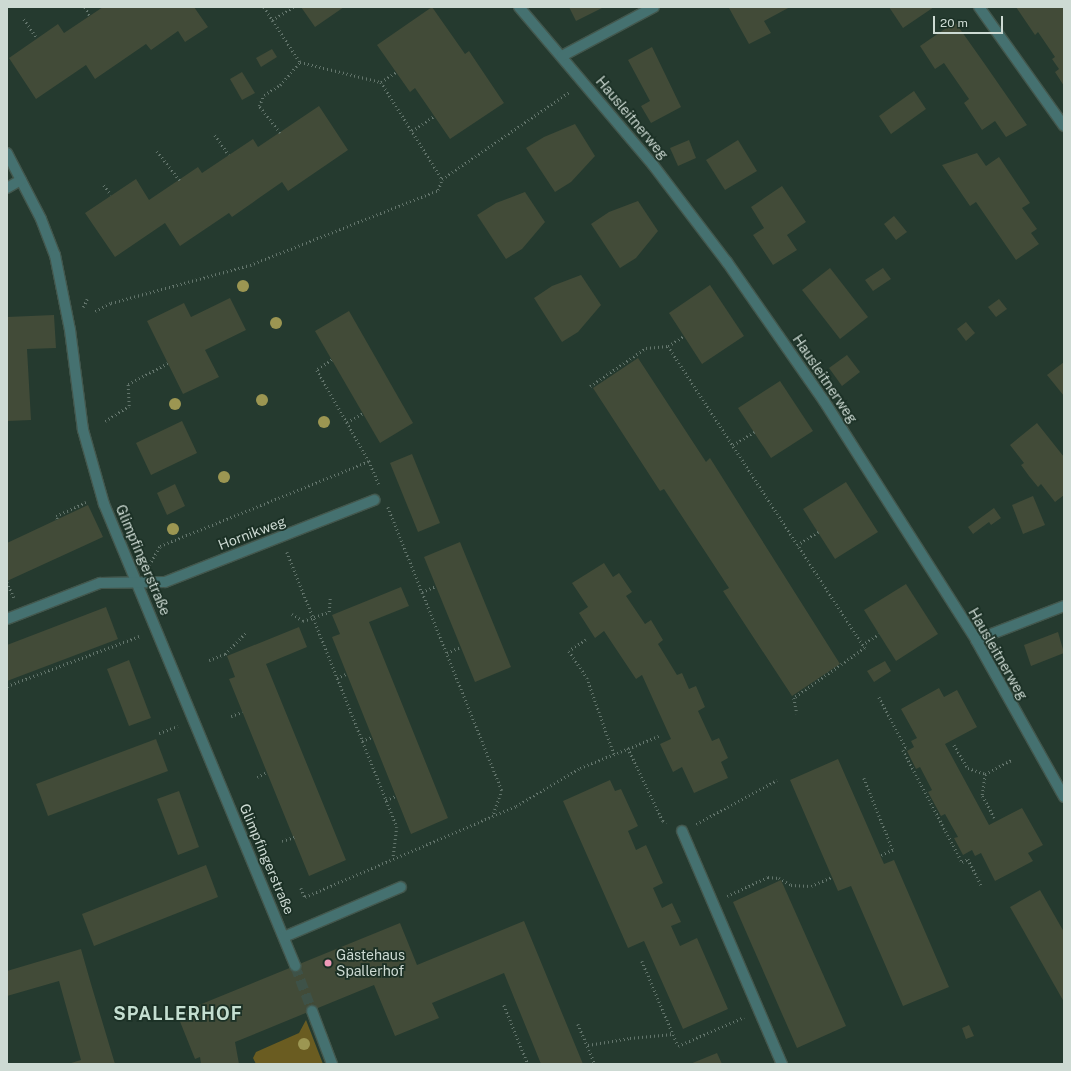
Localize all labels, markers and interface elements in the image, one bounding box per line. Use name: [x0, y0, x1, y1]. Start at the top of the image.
scale bar: [935, 8, 1005, 34]
text: 20 m: [940, 16, 968, 30]
street label: Hausleitnerweg: [592, 73, 672, 163]
street label: Hausleitnerweg: [789, 331, 861, 427]
street label: Glimpfingerstraße: [112, 502, 174, 618]
street label: Hornikweg: [216, 512, 288, 554]
street label: Hausleitnerweg: [965, 605, 1031, 703]
street label: Glimpfingerstraße: [236, 801, 298, 917]
place label: Gästehaus Spallerhof: [336, 947, 405, 980]
marker: Gästehaus Spallerhof: [323, 958, 333, 968]
district label: SPALLERHOF: [113, 1003, 243, 1025]

